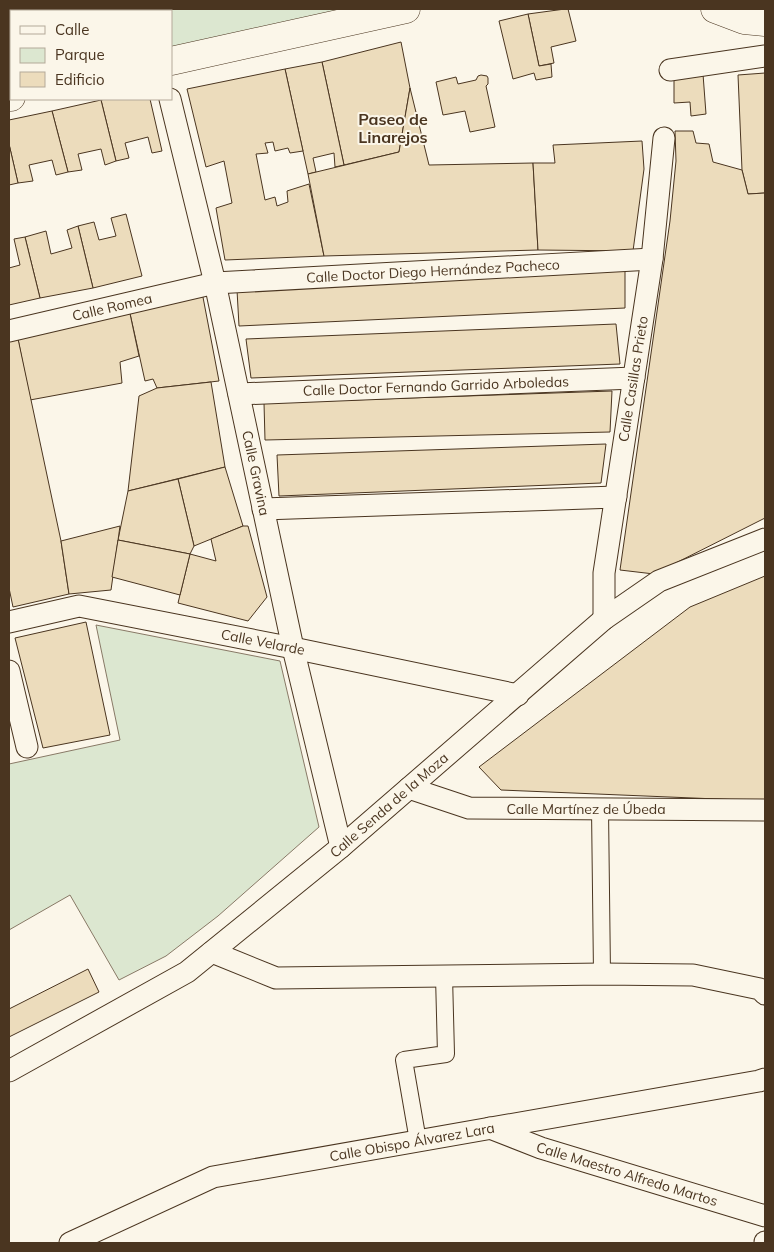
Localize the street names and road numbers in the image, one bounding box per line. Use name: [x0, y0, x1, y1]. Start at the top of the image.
street label: Calle Doctor Diego Hernández Pacheco: [306, 255, 560, 287]
street label: Calle Romea: [70, 289, 154, 325]
street label: Calle Casillas Prieto: [614, 315, 652, 443]
street label: Calle Doctor Fernando Garrido Arboledas: [303, 372, 569, 400]
street label: Calle Gravina: [238, 429, 274, 517]
street label: Calle Velarde: [220, 625, 306, 659]
street label: Calle Senda de la Moza: [326, 749, 452, 861]
street label: Calle Martínez de Úbeda: [506, 800, 666, 818]
street label: Calle Obispo Álvarez Lara: [328, 1119, 496, 1165]
street label: Calle Maestro Alfredo Martos: [534, 1138, 720, 1210]

